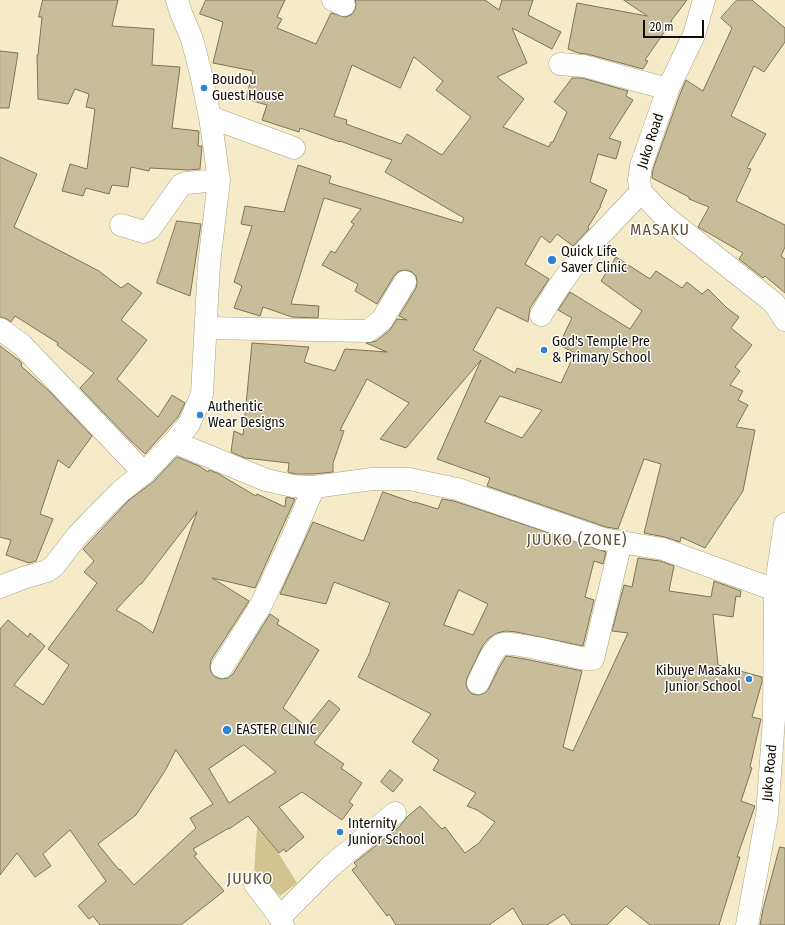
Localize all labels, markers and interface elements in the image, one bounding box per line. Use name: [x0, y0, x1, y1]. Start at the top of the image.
scale bar: [645, 12, 706, 38]
text: 20 m: [650, 20, 674, 34]
place label: Boudou Guest House: [212, 72, 284, 104]
marker: Boudou Guest House: [199, 83, 209, 93]
street label: Juko Road: [634, 111, 668, 171]
district label: MASAKU: [630, 221, 690, 241]
place label: Quick Life Saver Clinic: [561, 244, 627, 276]
marker: Quick Life Saver Clinic: [546, 254, 558, 266]
place label: God's Temple Pre & Primary School: [552, 334, 651, 366]
marker: God's Temple Pre & Primary School: [539, 345, 549, 355]
place label: Authentic Wear Designs: [208, 399, 285, 432]
marker: Authentic Wear Designs: [195, 410, 205, 420]
district label: JUUKO (ZONE): [526, 531, 628, 551]
place label: Kibuye Masaku Junior School: [656, 663, 741, 696]
marker: Kibuye Masaku Junior School: [744, 674, 754, 684]
place label: EASTER CLINIC: [236, 722, 317, 738]
marker: EASTER CLINIC: [221, 724, 233, 736]
street label: Juko Road: [759, 744, 781, 802]
place label: Internity Junior School: [348, 816, 424, 848]
marker: Internity Junior School: [335, 827, 345, 837]
district label: JUUKO: [227, 870, 273, 890]

